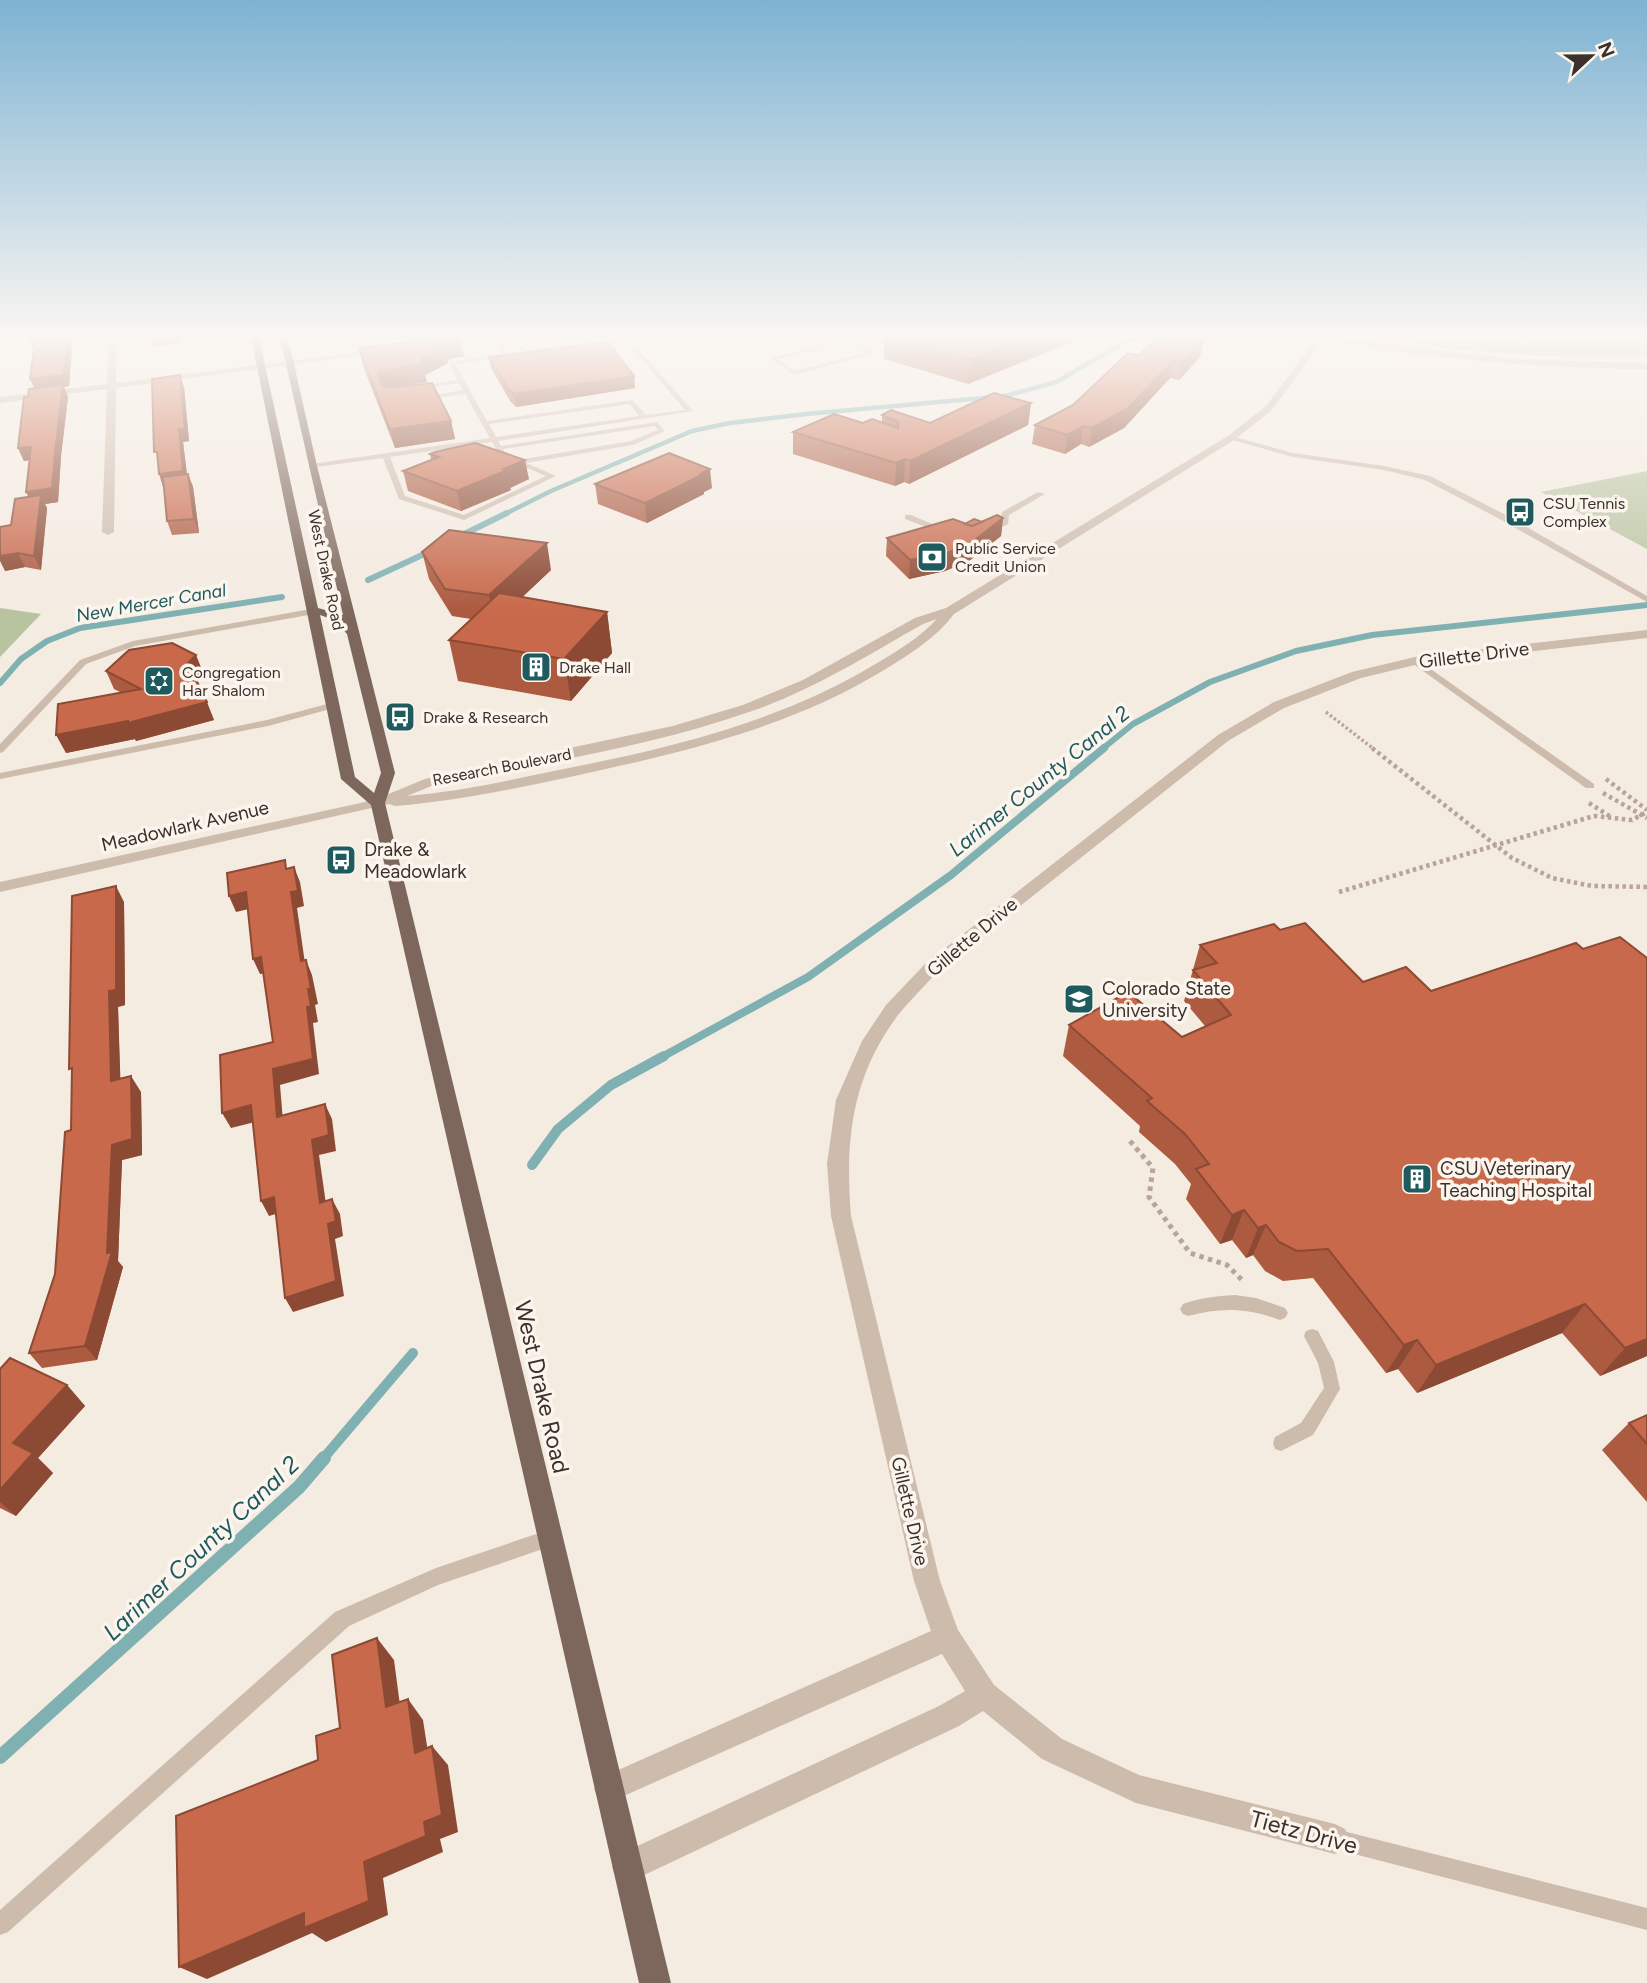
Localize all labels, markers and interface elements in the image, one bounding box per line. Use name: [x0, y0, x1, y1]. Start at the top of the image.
north arrow: [1556, 21, 1626, 91]
text: N: [1593, 39, 1620, 61]
place label: CSU Tennis Complex: [1543, 494, 1625, 531]
bus stop icon: CSU Tennis Complex: [1503, 495, 1537, 529]
street label: West Drake Road: [304, 508, 348, 632]
place label: Public Service Credit Union: [955, 539, 1056, 576]
bank icon: Public Service Credit Union: [915, 540, 949, 574]
water label: New Mercer Canal: [74, 579, 229, 627]
street label: Gillette Drive: [1418, 637, 1530, 673]
building icon: Drake Hall: [519, 650, 553, 684]
place label: Drake Hall: [559, 658, 631, 677]
place label: Congregation Har Shalom: [182, 663, 281, 700]
synagogue icon: Congregation Har Shalom: [142, 664, 176, 698]
bus stop icon: Drake & Research: [383, 700, 417, 734]
water label: Larimer County Canal 2: [944, 700, 1135, 862]
place label: Drake & Research: [423, 708, 548, 727]
street label: Research Boulevard: [431, 744, 573, 790]
street label: Meadowlark Avenue: [99, 796, 271, 856]
place label: Drake & Meadowlark: [364, 838, 467, 883]
bus stop icon: Drake & Meadowlark: [324, 843, 358, 877]
street label: Gillette Drive: [922, 893, 1022, 981]
place label: Colorado State University: [1102, 977, 1231, 1022]
school or university icon: Colorado State University: [1062, 982, 1096, 1016]
place label: CSU Veterinary Teaching Hospital: [1440, 1157, 1592, 1202]
building icon: CSU Veterinary Teaching Hospital: [1400, 1162, 1434, 1196]
street label: West Drake Road: [509, 1298, 575, 1476]
water label: Larimer County Canal 2: [97, 1449, 305, 1646]
street label: Gillette Drive: [886, 1454, 934, 1568]
street label: Tietz Drive: [1248, 1804, 1360, 1860]

